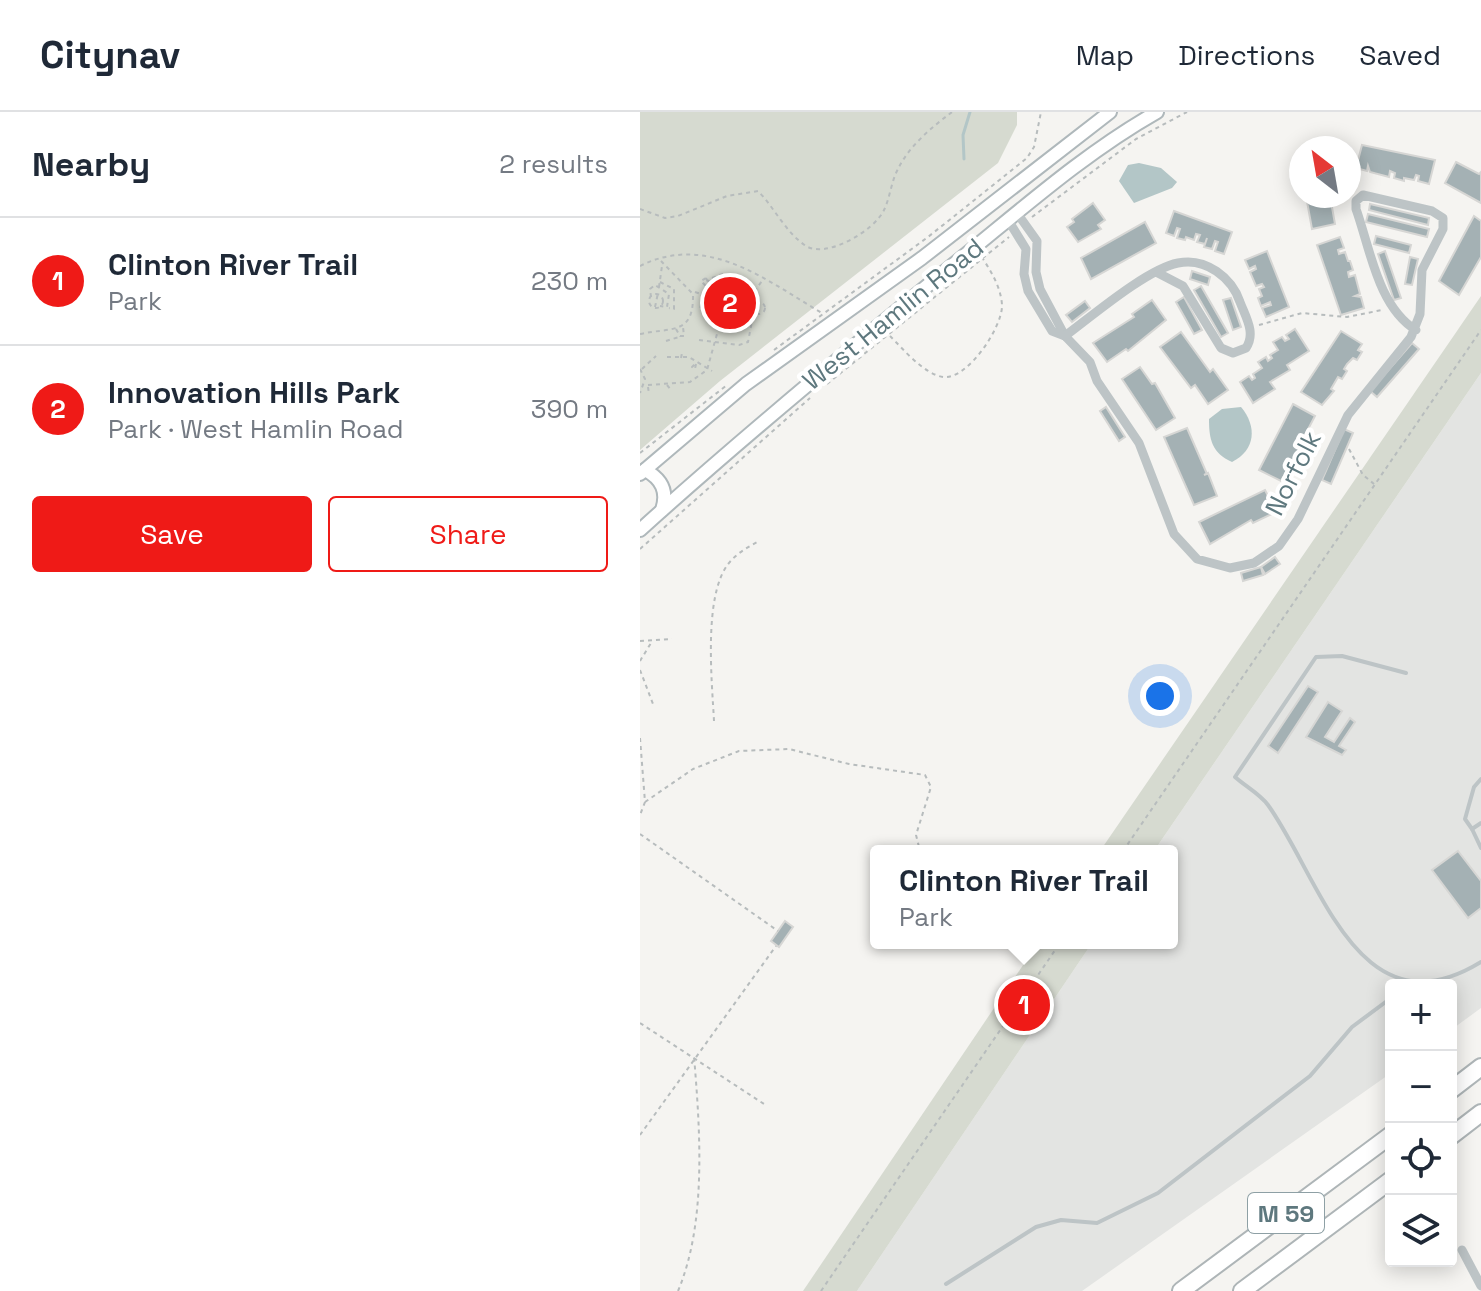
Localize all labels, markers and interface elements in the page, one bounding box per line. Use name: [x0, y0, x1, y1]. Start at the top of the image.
text: Citynav: [40, 31, 180, 79]
text: Map: [1076, 37, 1134, 73]
text: Directions: [1178, 37, 1315, 73]
text: Saved: [1359, 37, 1441, 73]
north arrow: [1289, 136, 1361, 208]
text: Nearby: [32, 143, 150, 186]
text: 2 results: [499, 147, 608, 181]
street label: West Hamlin Road: [796, 231, 990, 397]
text: Clinton River Trail: [108, 245, 358, 284]
text: 1: [52, 264, 64, 298]
text: 230 m: [531, 264, 608, 298]
pin: 2: [704, 273, 756, 333]
text: Park: [108, 284, 162, 318]
text: Innovation Hills Park: [108, 373, 400, 412]
text: 2: [50, 392, 66, 426]
text: 390 m: [531, 392, 608, 426]
text: Park · West Hamlin Road: [108, 412, 403, 446]
street label: Norfolk: [1257, 425, 1329, 521]
button: Save: [32, 496, 312, 572]
button: Share: [328, 496, 608, 572]
your location: [1140, 676, 1180, 716]
popup: [870, 845, 1178, 949]
text: Clinton River Trail: [899, 861, 1149, 900]
text: Park: [899, 900, 953, 934]
pin: 1: [998, 975, 1050, 1035]
map controls: [1385, 979, 1457, 1267]
button: +: [1385, 979, 1457, 1051]
button: −: [1385, 1051, 1457, 1123]
button: locate: [1385, 1123, 1457, 1195]
road number: M 59: [1248, 1193, 1324, 1233]
button: layers: [1385, 1195, 1457, 1267]

